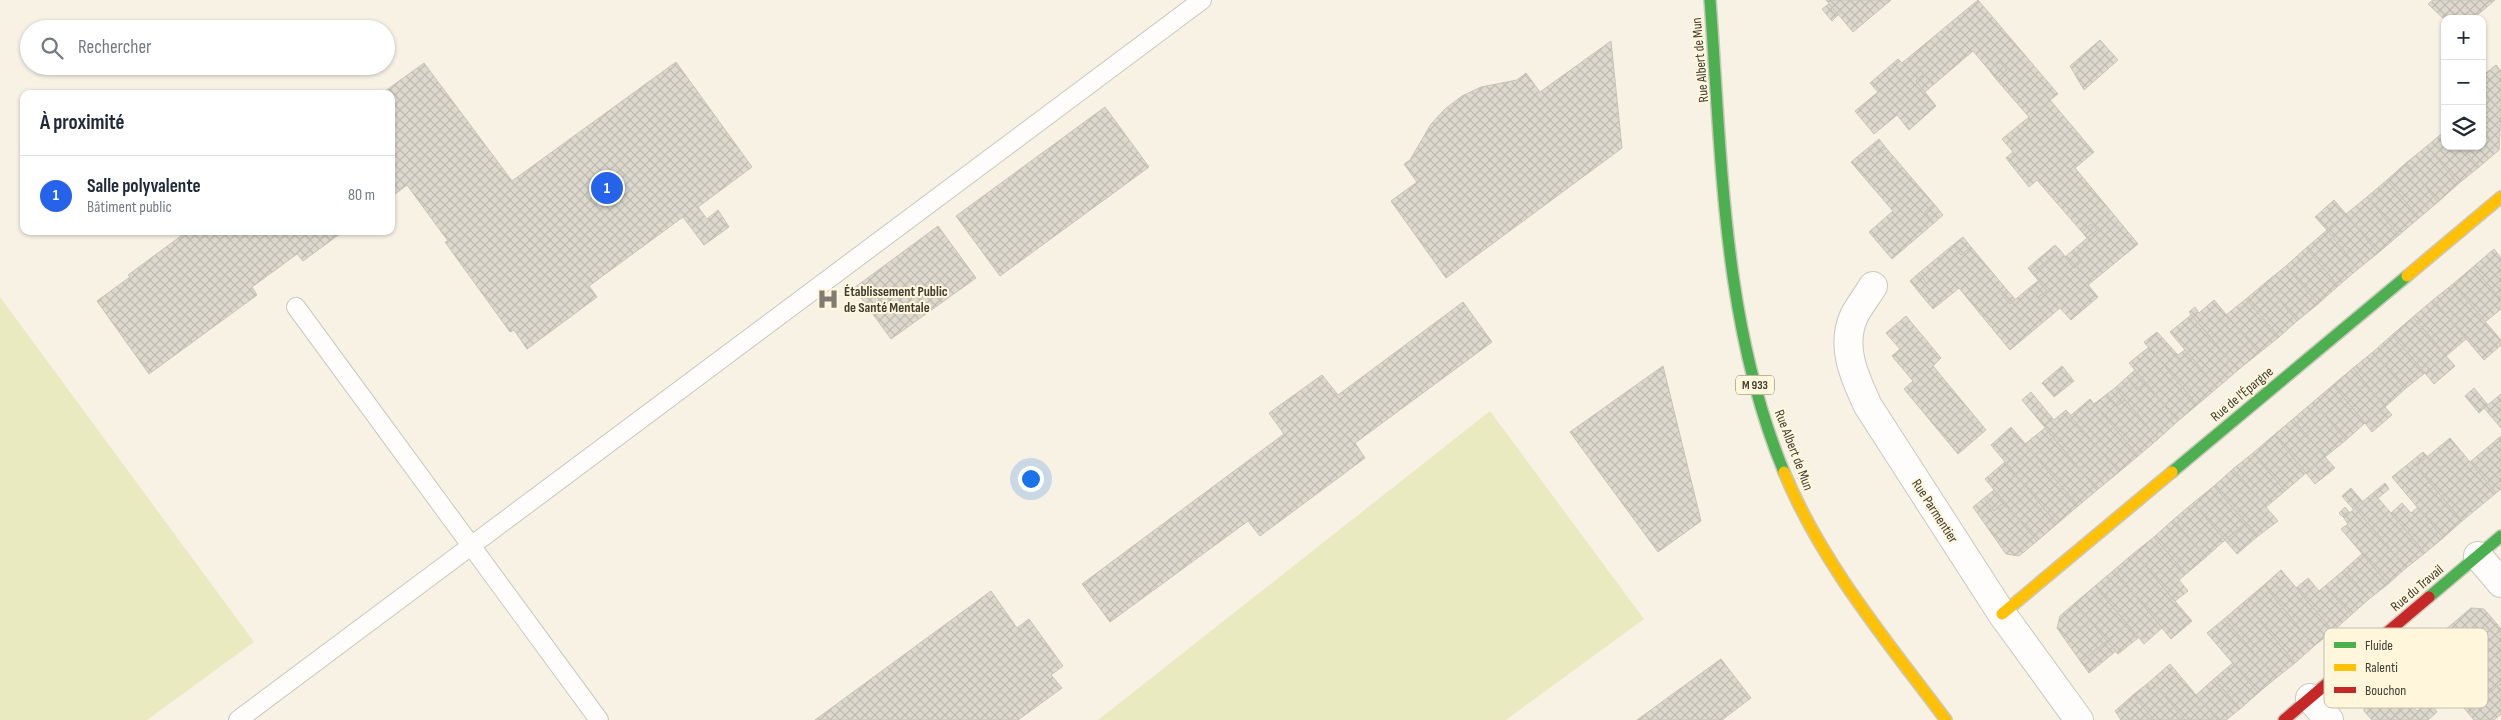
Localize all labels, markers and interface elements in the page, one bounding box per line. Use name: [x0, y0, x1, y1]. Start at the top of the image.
map controls: [2441, 15, 2486, 150]
button: +: [2441, 15, 2486, 60]
street label: Rue Albert de Mun: [1688, 17, 1712, 103]
search box: [20, 20, 395, 75]
icon: search: [38, 34, 66, 62]
text: Rechercher: [78, 36, 152, 59]
button: −: [2441, 60, 2486, 105]
button: layers: [2441, 105, 2486, 150]
text: À proximité: [40, 110, 125, 135]
pin: 1: [591, 169, 623, 207]
text: Salle polyvalente: [87, 175, 201, 198]
text: 1: [53, 186, 59, 205]
text: 80 m: [348, 186, 375, 205]
text: Bâtiment public: [87, 198, 172, 217]
place label: Établissement Public de Santé Mentale: [844, 283, 948, 316]
hospital icon: Établissement Public de Santé Mentale: [815, 286, 841, 312]
street label: Rue de l'Épargne: [2207, 363, 2277, 425]
road number: M 933: [1736, 376, 1774, 394]
street label: Rue Albert de Mun: [1771, 407, 1817, 493]
your location: [1018, 466, 1044, 492]
street label: Rue Parmentier: [1908, 476, 1962, 546]
street label: Rue du Travail: [2387, 561, 2447, 615]
legend: [2324, 628, 2488, 708]
text: Fluide: [2365, 637, 2393, 654]
text: Ralenti: [2365, 659, 2398, 676]
text: Bouchon: [2365, 682, 2406, 699]

